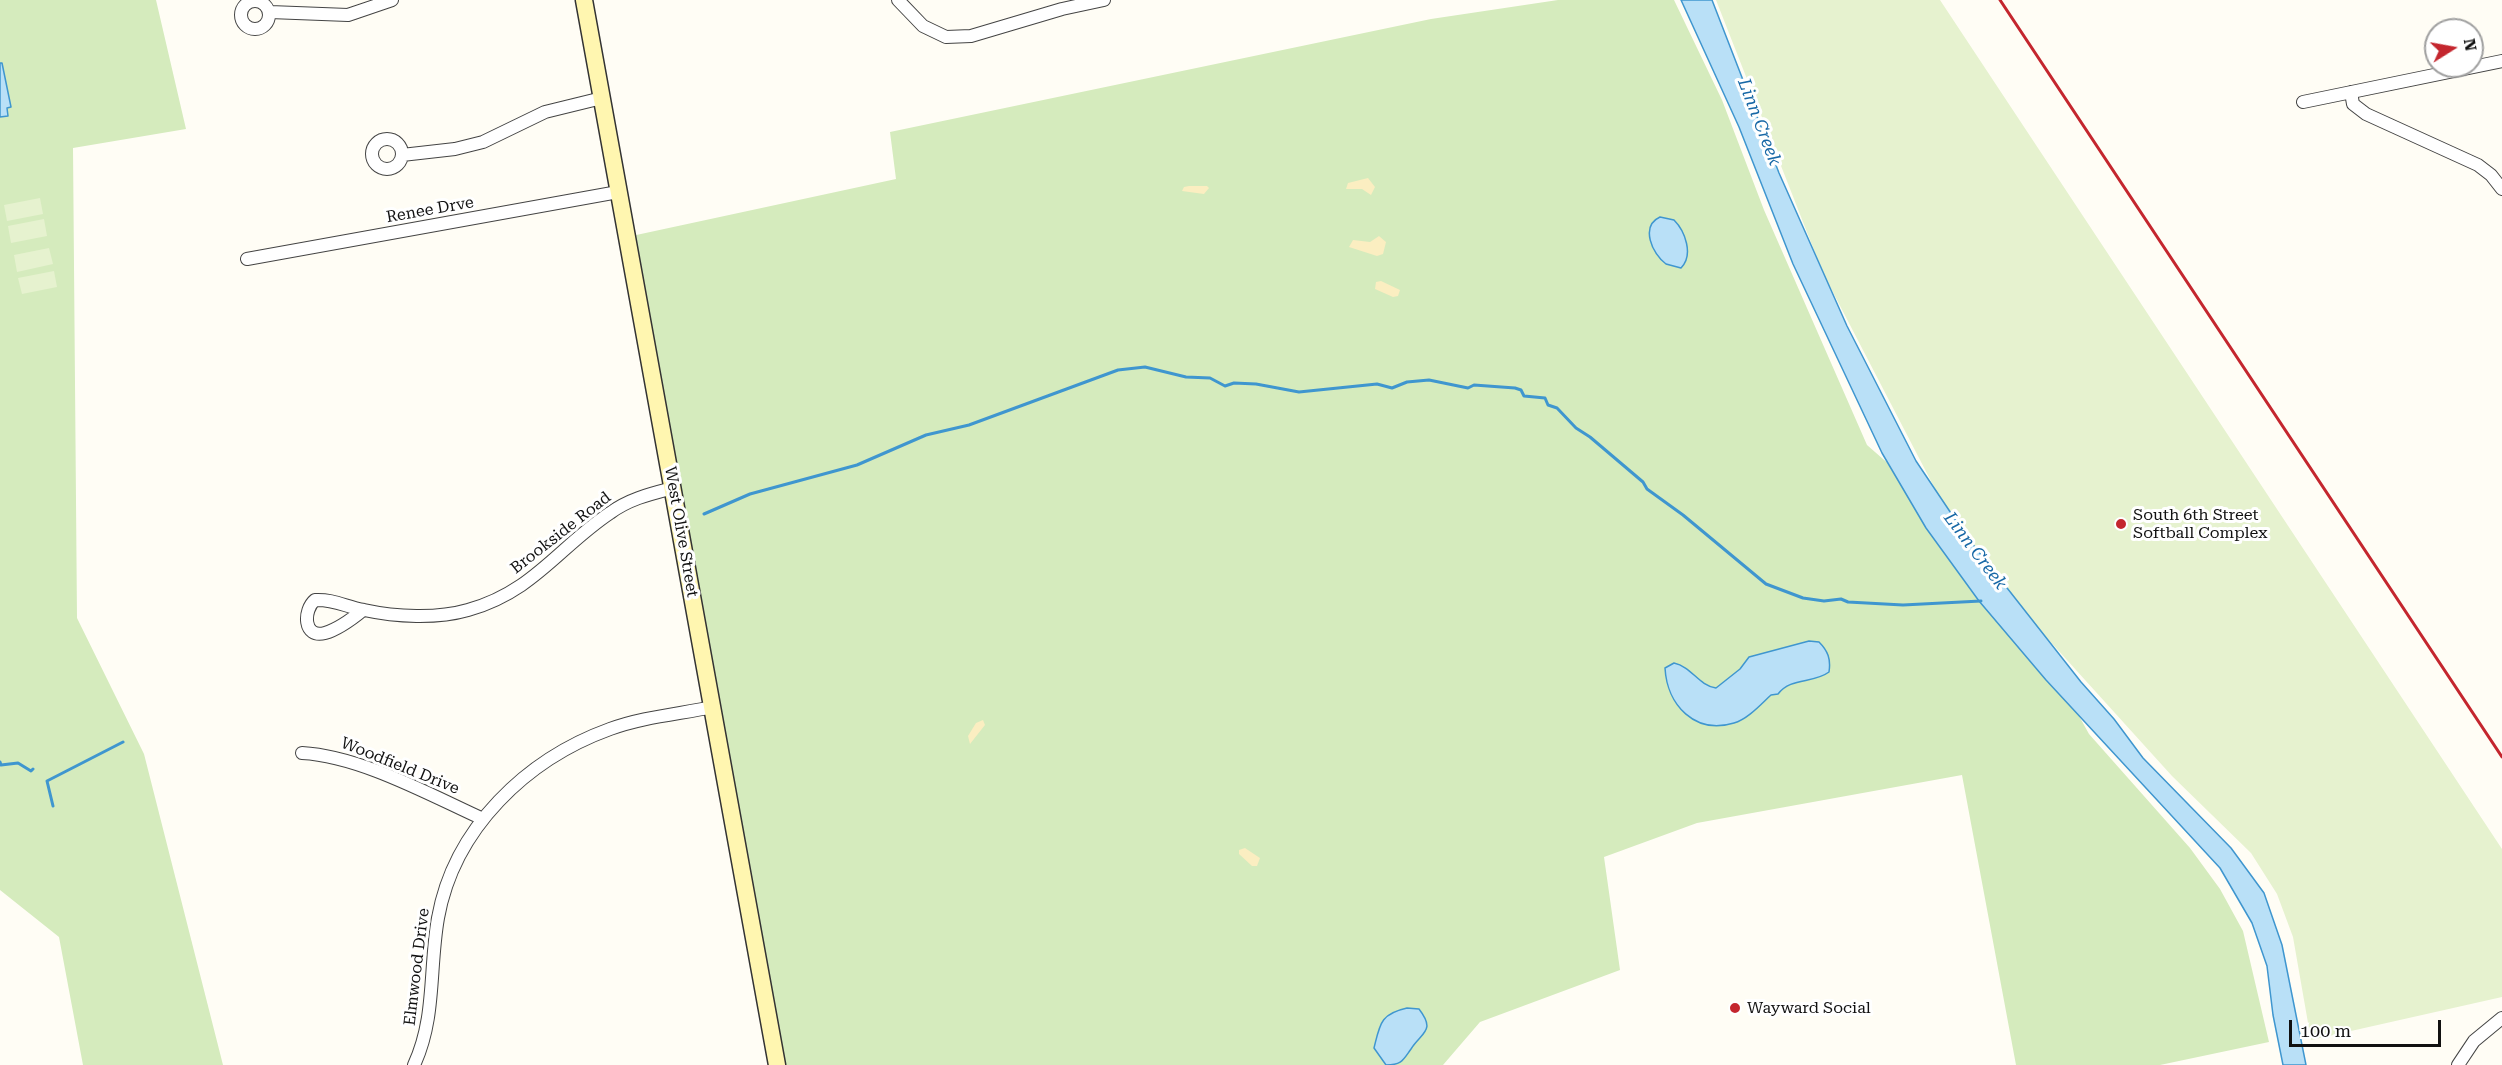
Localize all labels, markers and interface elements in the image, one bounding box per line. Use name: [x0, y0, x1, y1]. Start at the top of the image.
north arrow: [2424, 18, 2484, 78]
text: N: [2460, 37, 2481, 53]
water label: Linn Creek: [1733, 75, 1785, 169]
street label: Renee Drve: [385, 193, 475, 227]
street label: West Olive Street: [660, 465, 702, 599]
street label: Brookside Road: [507, 488, 615, 578]
place label: South 6th Street Softball Complex: [2133, 505, 2267, 543]
water label: Linn Creek: [1939, 508, 2011, 594]
marker: South 6th Street Softball Complex: [2114, 517, 2128, 531]
street label: Woodfield Drive: [338, 734, 462, 798]
street label: Elmwood Drive: [400, 907, 434, 1027]
place label: Wayward Social: [1747, 998, 1871, 1018]
marker: Wayward Social: [1728, 1001, 1742, 1015]
scale bar: [2292, 1008, 2444, 1046]
text: 100 m: [2300, 1020, 2351, 1041]

